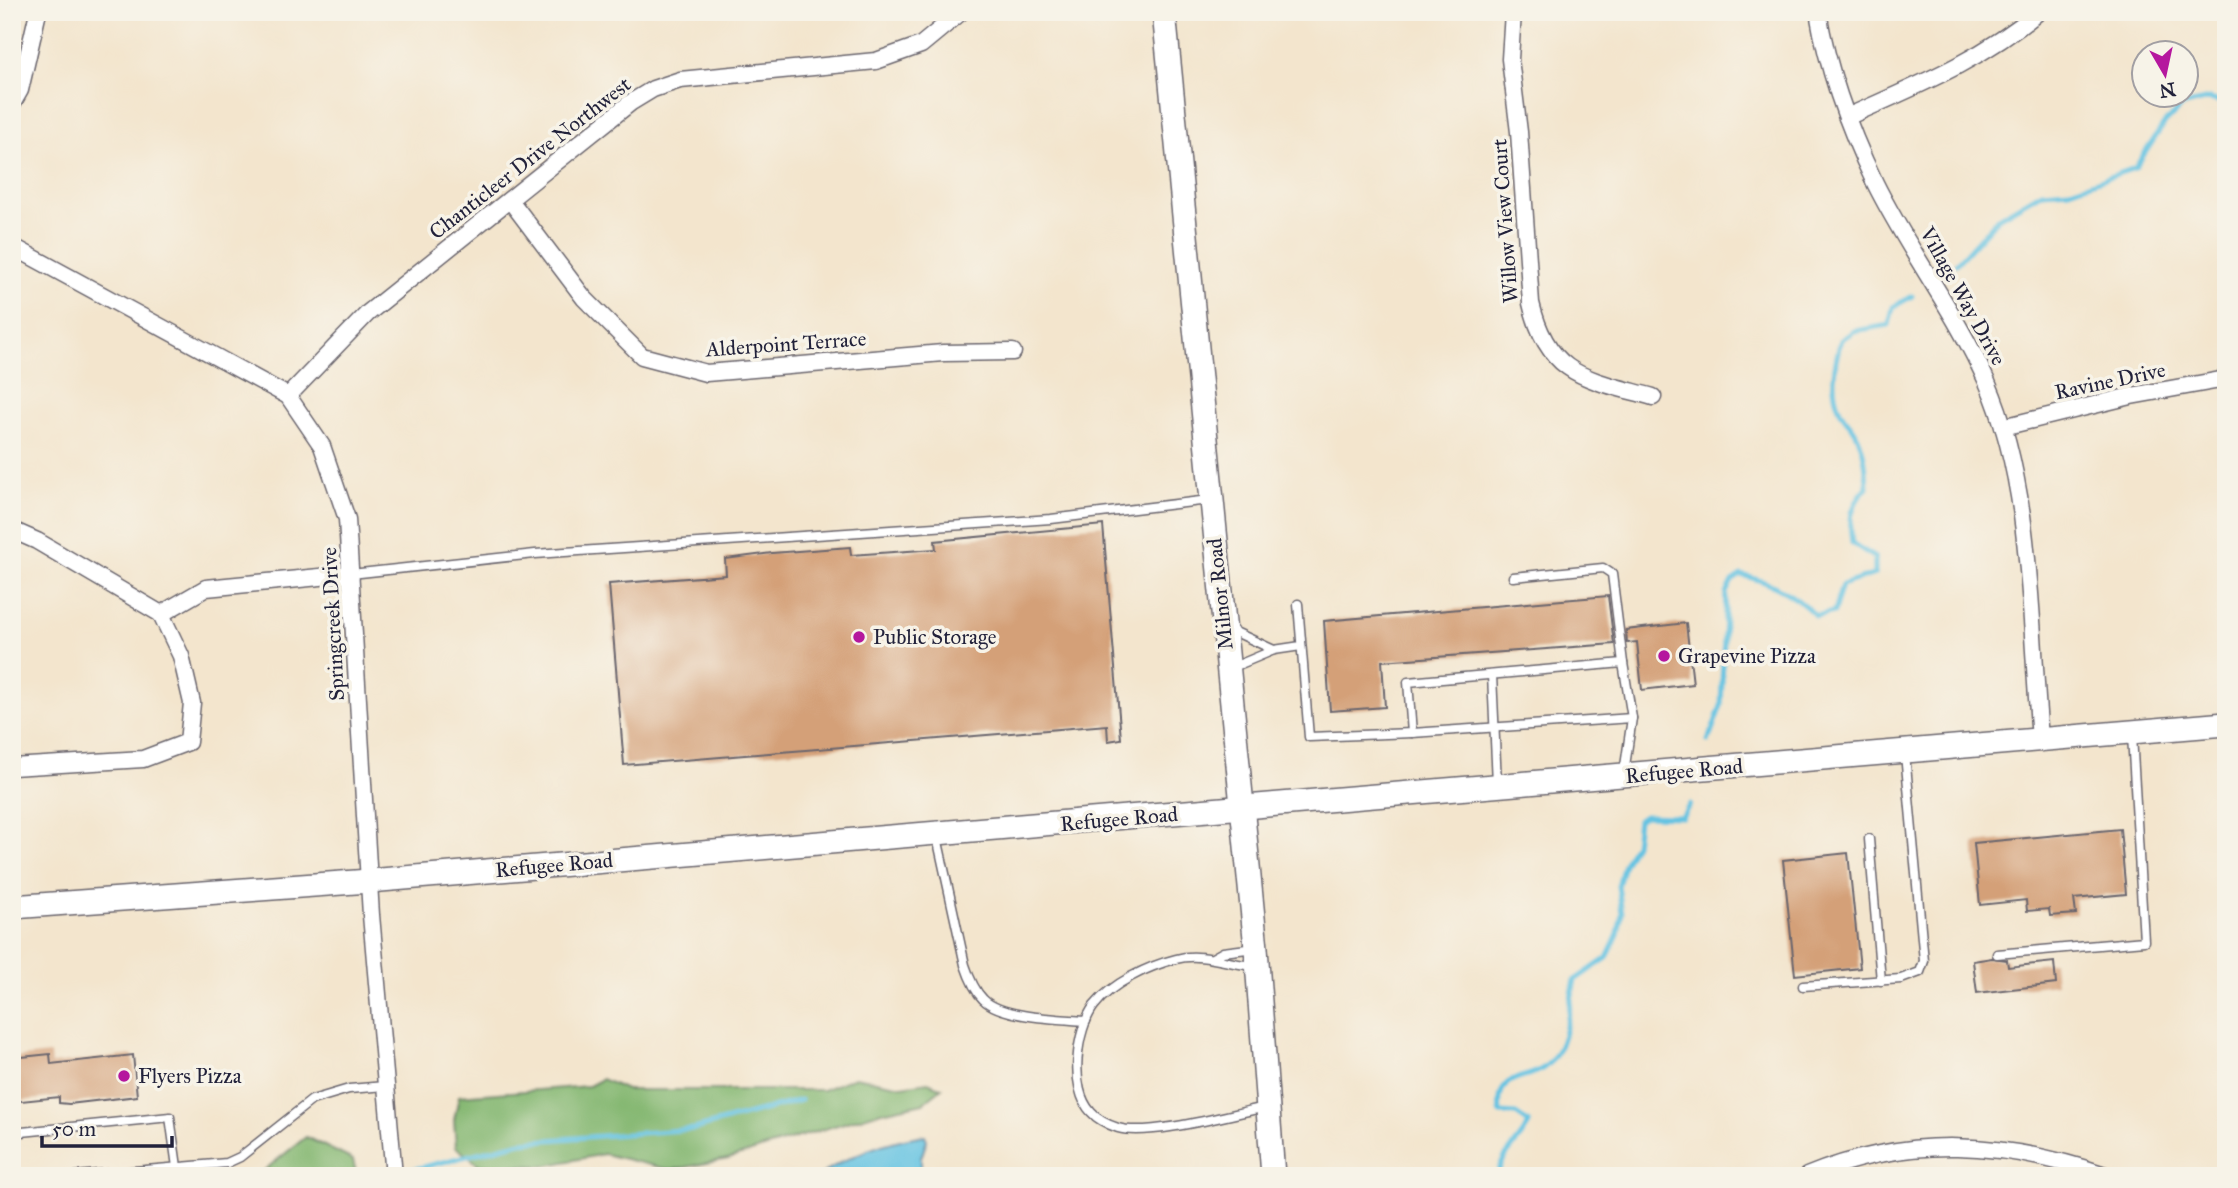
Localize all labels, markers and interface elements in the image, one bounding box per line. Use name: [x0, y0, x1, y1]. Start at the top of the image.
north arrow: [2130, 38, 2200, 108]
street label: Chanticleer Drive Northwest: [424, 71, 637, 245]
text: N: [2158, 78, 2177, 103]
street label: Willow View Court: [1486, 137, 1524, 304]
street label: Village Way Drive: [1914, 221, 2012, 370]
street label: Alderpoint Terrace: [704, 325, 867, 363]
street label: Ravine Drive: [2052, 357, 2168, 405]
street label: Milnor Road: [1201, 536, 1239, 651]
street label: Springcreek Drive: [316, 546, 350, 702]
place label: Public Storage: [873, 624, 997, 650]
marker: Public Storage: [851, 629, 867, 645]
place label: Grapevine Pizza: [1678, 643, 1816, 669]
marker: Grapevine Pizza: [1656, 648, 1672, 664]
street label: Refugee Road: [1624, 753, 1744, 789]
street label: Refugee Road: [1059, 801, 1179, 837]
street label: Refugee Road: [494, 847, 614, 883]
place label: Flyers Pizza: [138, 1063, 242, 1089]
marker: Flyers Pizza: [116, 1068, 132, 1084]
scale bar: [42, 1104, 172, 1148]
text: 50 m: [52, 1116, 97, 1142]

